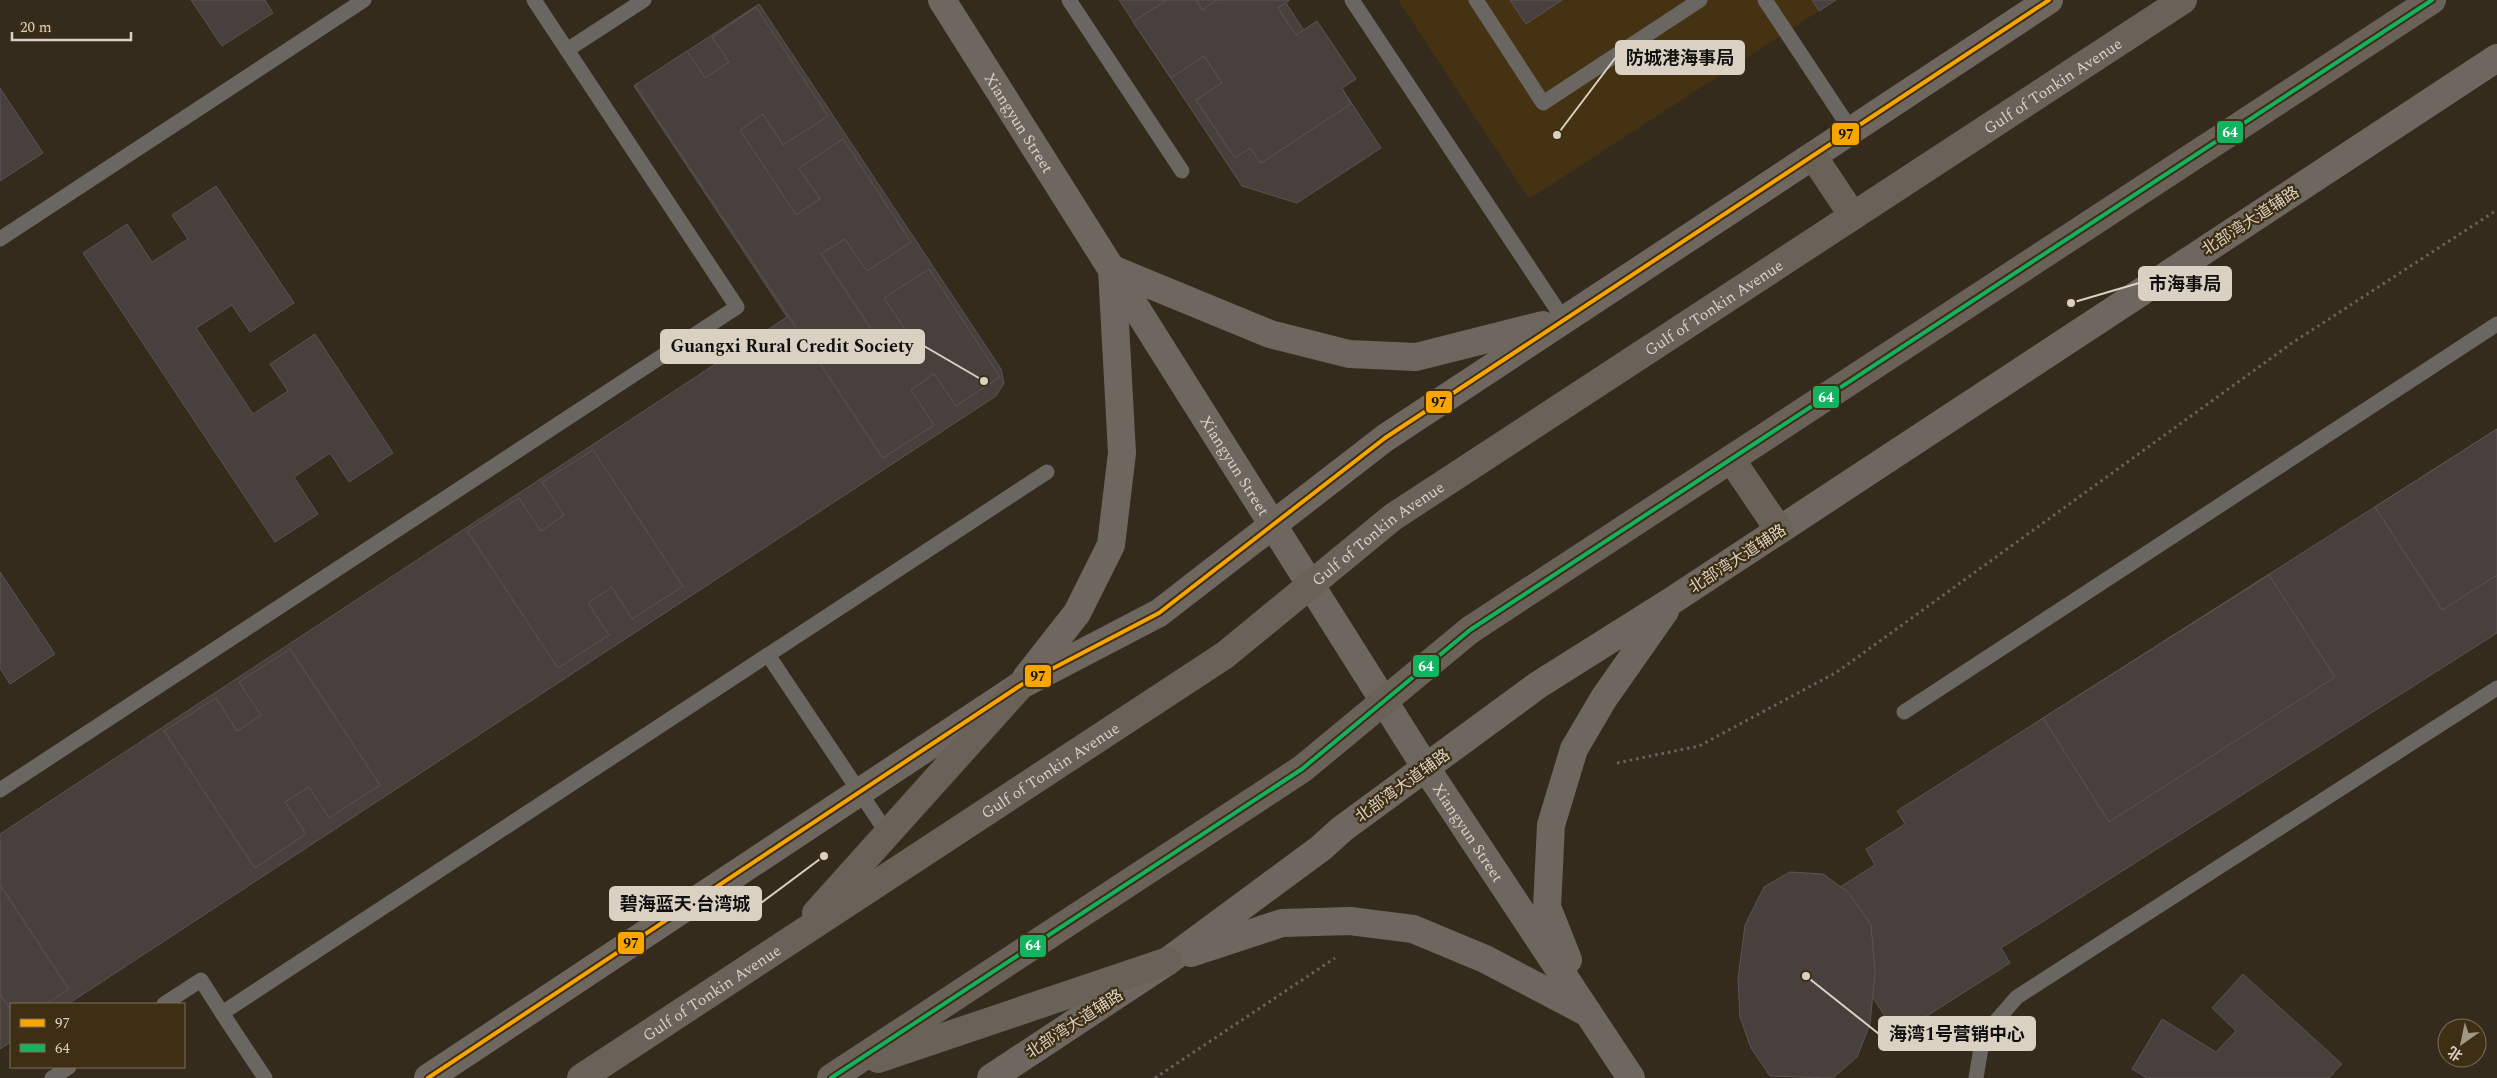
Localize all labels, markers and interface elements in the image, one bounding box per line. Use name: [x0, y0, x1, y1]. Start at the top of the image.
scale bar: [12, 10, 131, 42]
text: 20 m: [20, 16, 52, 39]
street label: Gulf of Tonkin Avenue: [1979, 32, 2127, 141]
callout: 防城港海事局: [1616, 41, 1744, 74]
text: 防城港海事局: [1626, 45, 1734, 72]
street label: Xiangyun Street: [978, 68, 1059, 178]
line badge: 64: [2216, 120, 2244, 144]
line badge: 97: [1831, 122, 1860, 146]
text: 64: [2222, 122, 2238, 143]
text: 97: [1838, 124, 1854, 145]
street label: 北部湾大道辅路: [2197, 180, 2304, 261]
street label: Gulf of Tonkin Avenue: [1640, 254, 1788, 362]
callout: 市海事局: [2139, 267, 2231, 300]
text: 市海事局: [2149, 271, 2221, 298]
callout: Guangxi Rural Credit Society: [661, 330, 924, 363]
text: Guangxi Rural Credit Society: [671, 333, 915, 360]
line badge: 64: [1812, 385, 1840, 409]
text: 64: [1818, 387, 1834, 408]
line badge: 97: [1425, 390, 1453, 414]
text: 97: [1431, 392, 1447, 413]
street label: Xiangyun Street: [1194, 411, 1275, 521]
street label: Gulf of Tonkin Avenue: [1307, 476, 1449, 592]
street label: 北部湾大道辅路: [1684, 518, 1791, 599]
line badge: 64: [1412, 654, 1440, 678]
text: 64: [1418, 656, 1434, 677]
line badge: 97: [1024, 664, 1052, 688]
text: 97: [1030, 666, 1046, 687]
street label: Gulf of Tonkin Avenue: [976, 717, 1124, 825]
street label: 北部湾大道辅路: [1350, 743, 1455, 828]
street label: Xiangyun Street: [1426, 779, 1510, 888]
callout: 碧海蓝天·台湾城: [610, 887, 761, 920]
text: 碧海蓝天·台湾城: [620, 891, 750, 918]
line badge: 97: [617, 931, 645, 955]
text: 97: [623, 933, 639, 954]
line badge: 64: [1019, 934, 1047, 958]
text: 64: [1025, 935, 1041, 956]
street label: Gulf of Tonkin Avenue: [638, 939, 786, 1048]
street label: 北部湾大道辅路: [1021, 983, 1128, 1064]
legend: [10, 1003, 185, 1068]
text: 97: [55, 1012, 70, 1035]
callout: 海湾1号营销中心: [1879, 1017, 2035, 1050]
north arrow: [2437, 1018, 2487, 1068]
text: 海湾1号营销中心: [1889, 1021, 2025, 1048]
text: 64: [55, 1037, 71, 1060]
text: 北: [2444, 1041, 2467, 1066]

